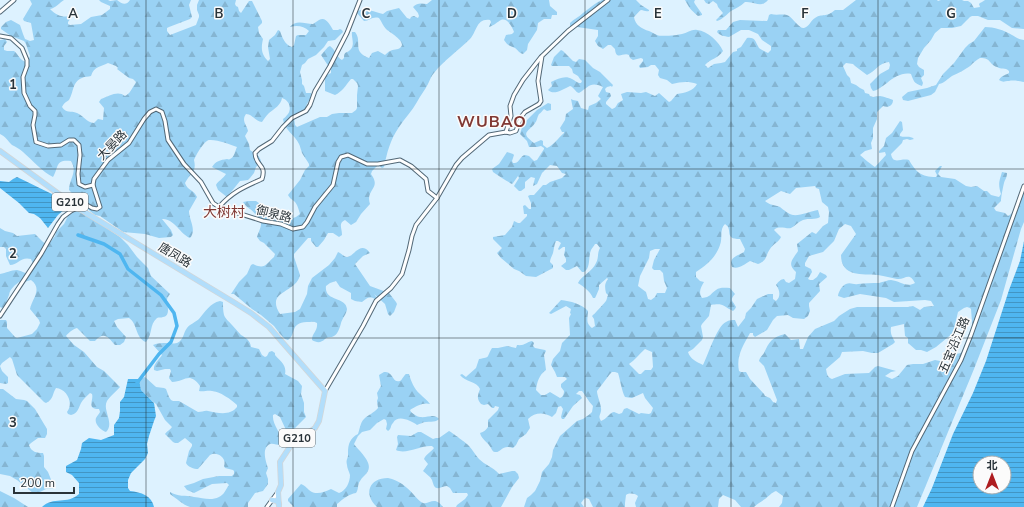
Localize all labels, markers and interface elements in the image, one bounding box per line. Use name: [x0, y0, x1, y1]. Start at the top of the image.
text: A: [68, 5, 78, 23]
text: B: [215, 5, 224, 23]
text: C: [362, 5, 371, 23]
text: D: [507, 5, 517, 23]
text: E: [654, 5, 662, 23]
text: F: [801, 5, 809, 23]
text: G: [946, 5, 956, 23]
text: 1: [9, 76, 17, 94]
district label: WUBAO: [457, 111, 527, 133]
street label: 大晏路: [94, 126, 130, 164]
road number: G210: [52, 193, 88, 211]
street label: 御泉路: [255, 202, 293, 226]
district label: 大树村: [203, 203, 245, 222]
street label: 唐凤路: [155, 239, 195, 271]
text: 2: [9, 245, 17, 263]
street label: 五宝沿江路: [935, 314, 973, 376]
text: 3: [9, 414, 17, 432]
road number: G210: [279, 429, 315, 447]
north arrow: [972, 455, 1012, 495]
text: 北: [987, 458, 998, 473]
scale bar: [14, 469, 74, 495]
text: 200 m: [20, 475, 55, 491]

